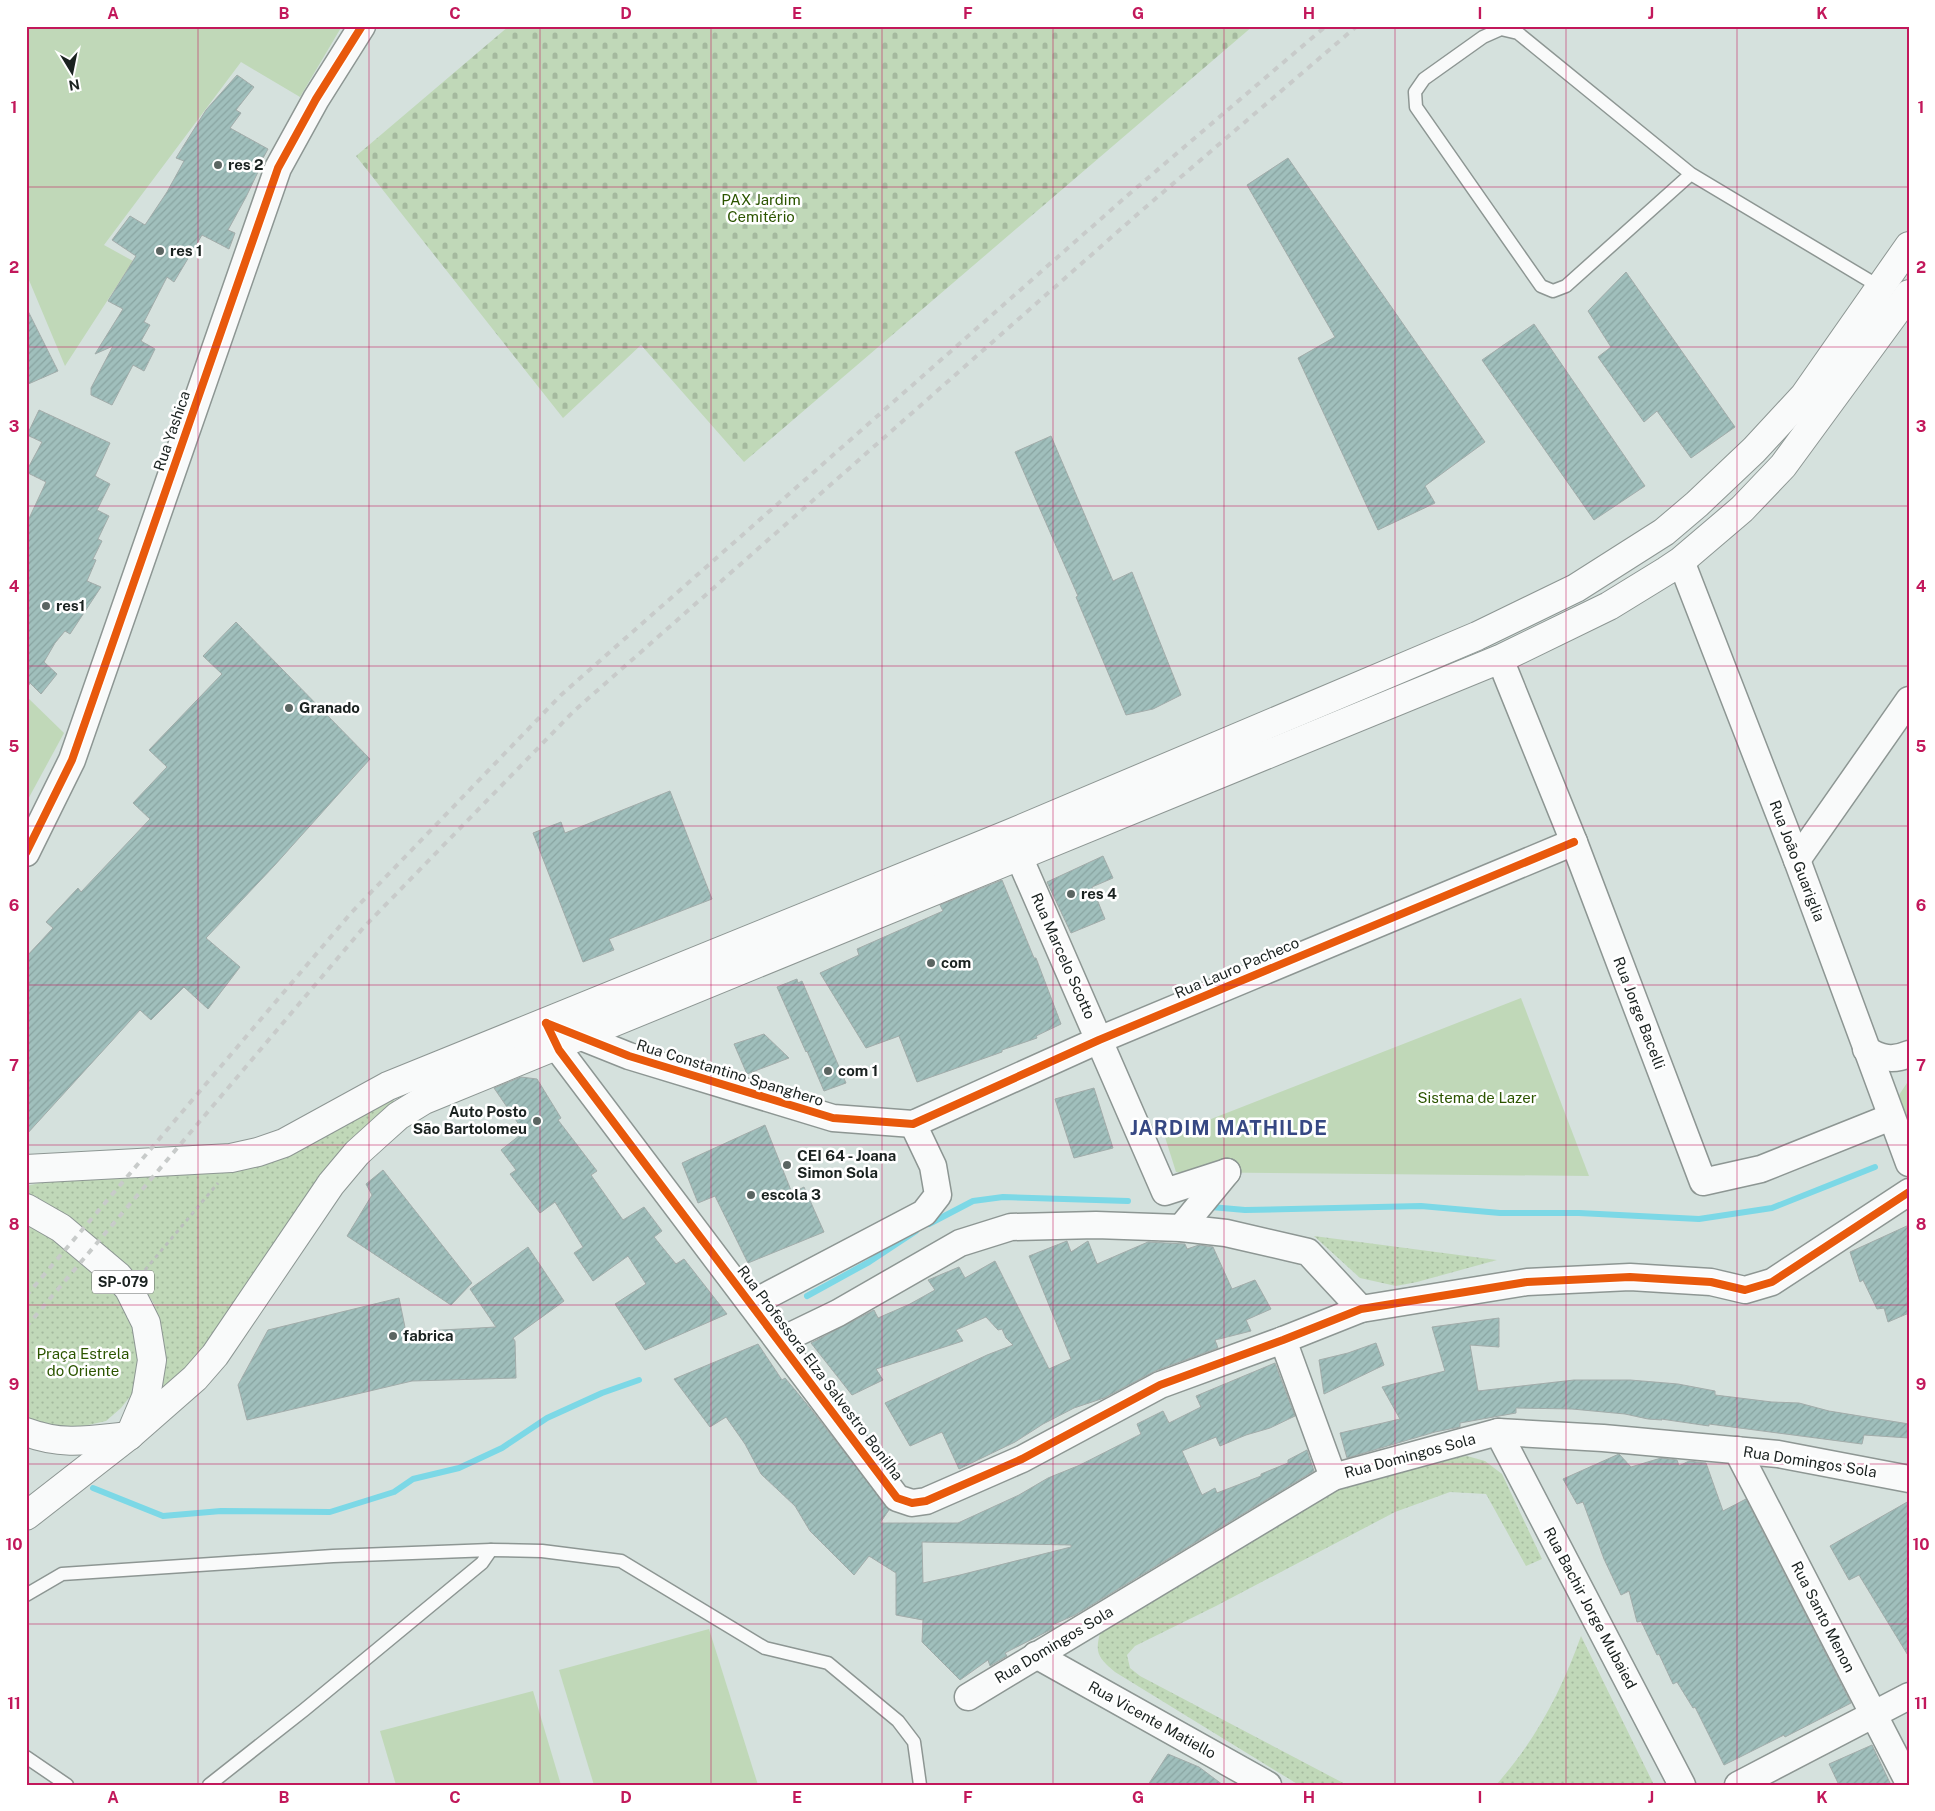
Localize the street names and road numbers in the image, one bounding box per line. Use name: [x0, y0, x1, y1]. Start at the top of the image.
street label: Rua Yashica: [150, 389, 193, 473]
street label: Rua João Guariglia: [1766, 798, 1828, 924]
street label: Rua Marcelo Scotto: [1028, 890, 1099, 1021]
street label: Rua Lauro Pacheco: [1172, 934, 1302, 1001]
street label: Rua Jorge Bacelli: [1610, 954, 1669, 1072]
street label: Rua Constantino Spanghero: [635, 1036, 826, 1109]
street label: Rua Professora Elza Salvestro Bonilha: [734, 1262, 907, 1483]
road number: SP-079: [92, 1270, 154, 1294]
street label: Rua Domingos Sola: [1342, 1430, 1477, 1481]
street label: Rua Domingos Sola: [1742, 1443, 1878, 1480]
street label: Rua Bachir Jorge Mubaied: [1541, 1524, 1640, 1691]
street label: Rua Santo Menon: [1788, 1558, 1859, 1675]
street label: Rua Domingos Sola: [992, 1603, 1116, 1687]
street label: Rua Vicente Matiello: [1086, 1677, 1219, 1762]

